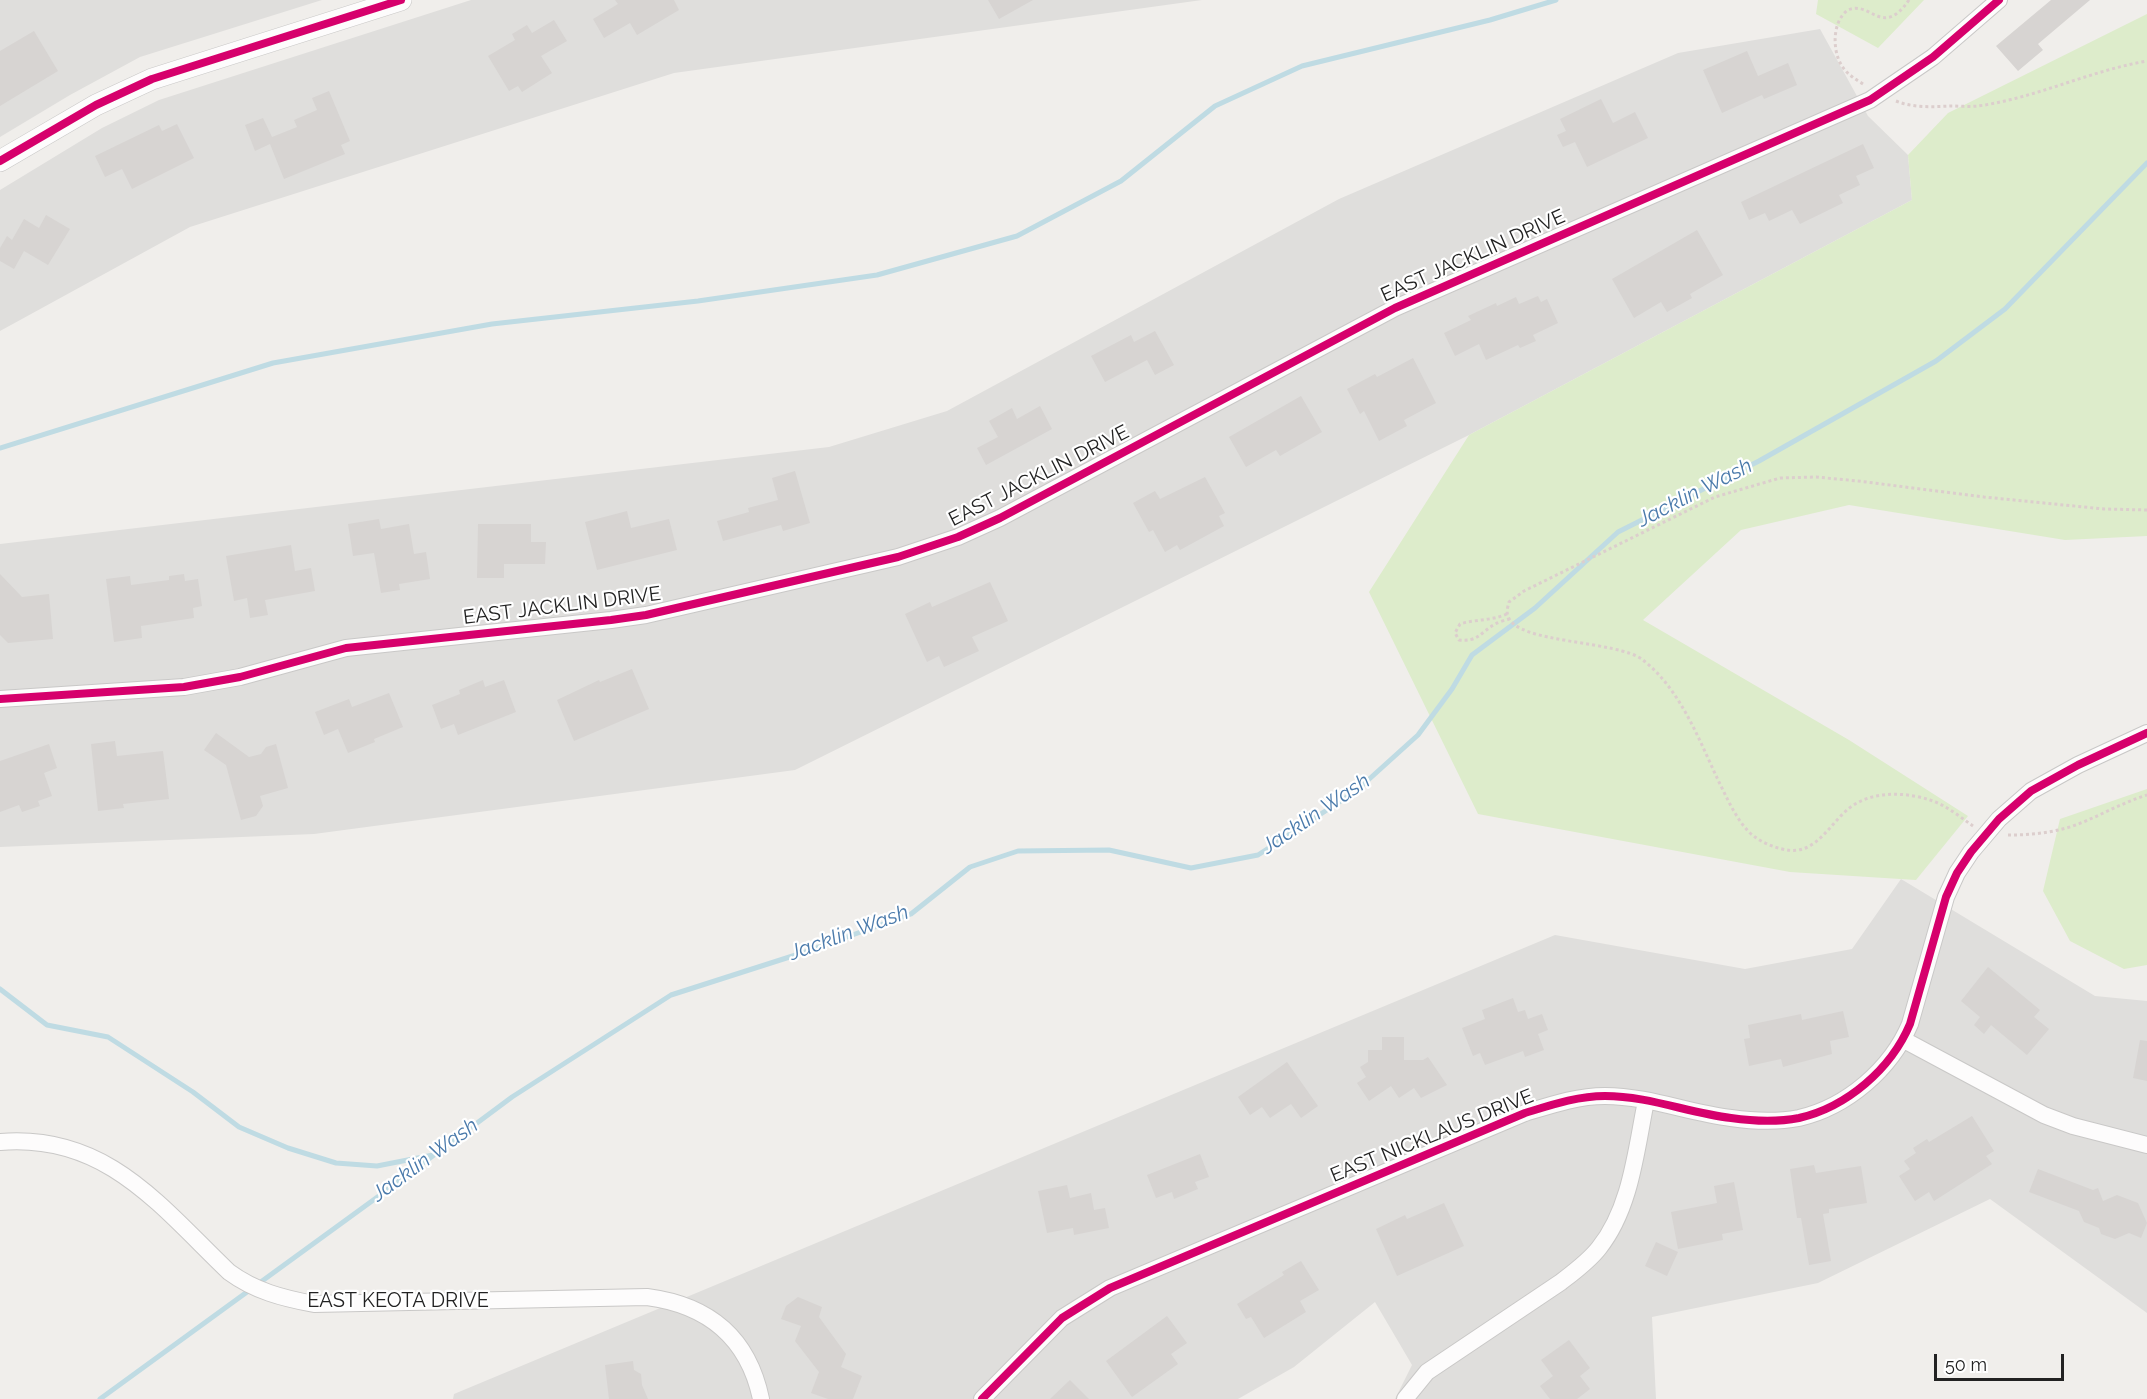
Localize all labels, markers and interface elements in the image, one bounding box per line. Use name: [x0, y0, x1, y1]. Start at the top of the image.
street label: EAST JACKLIN DRIVE: [1377, 205, 1569, 307]
street label: EAST JACKLIN DRIVE: [945, 420, 1133, 532]
water label: Jacklin Wash: [1633, 453, 1757, 533]
street label: EAST JACKLIN DRIVE: [462, 582, 662, 630]
water label: Jacklin Wash: [1257, 769, 1375, 859]
water label: Jacklin Wash: [786, 900, 912, 966]
street label: EAST NICKLAUS DRIVE: [1327, 1084, 1537, 1188]
water label: Jacklin Wash: [367, 1113, 483, 1207]
street label: EAST KEOTA DRIVE: [307, 1289, 489, 1313]
scale bar: [1937, 1342, 2068, 1380]
text: 50 m: [1945, 1354, 1987, 1375]

